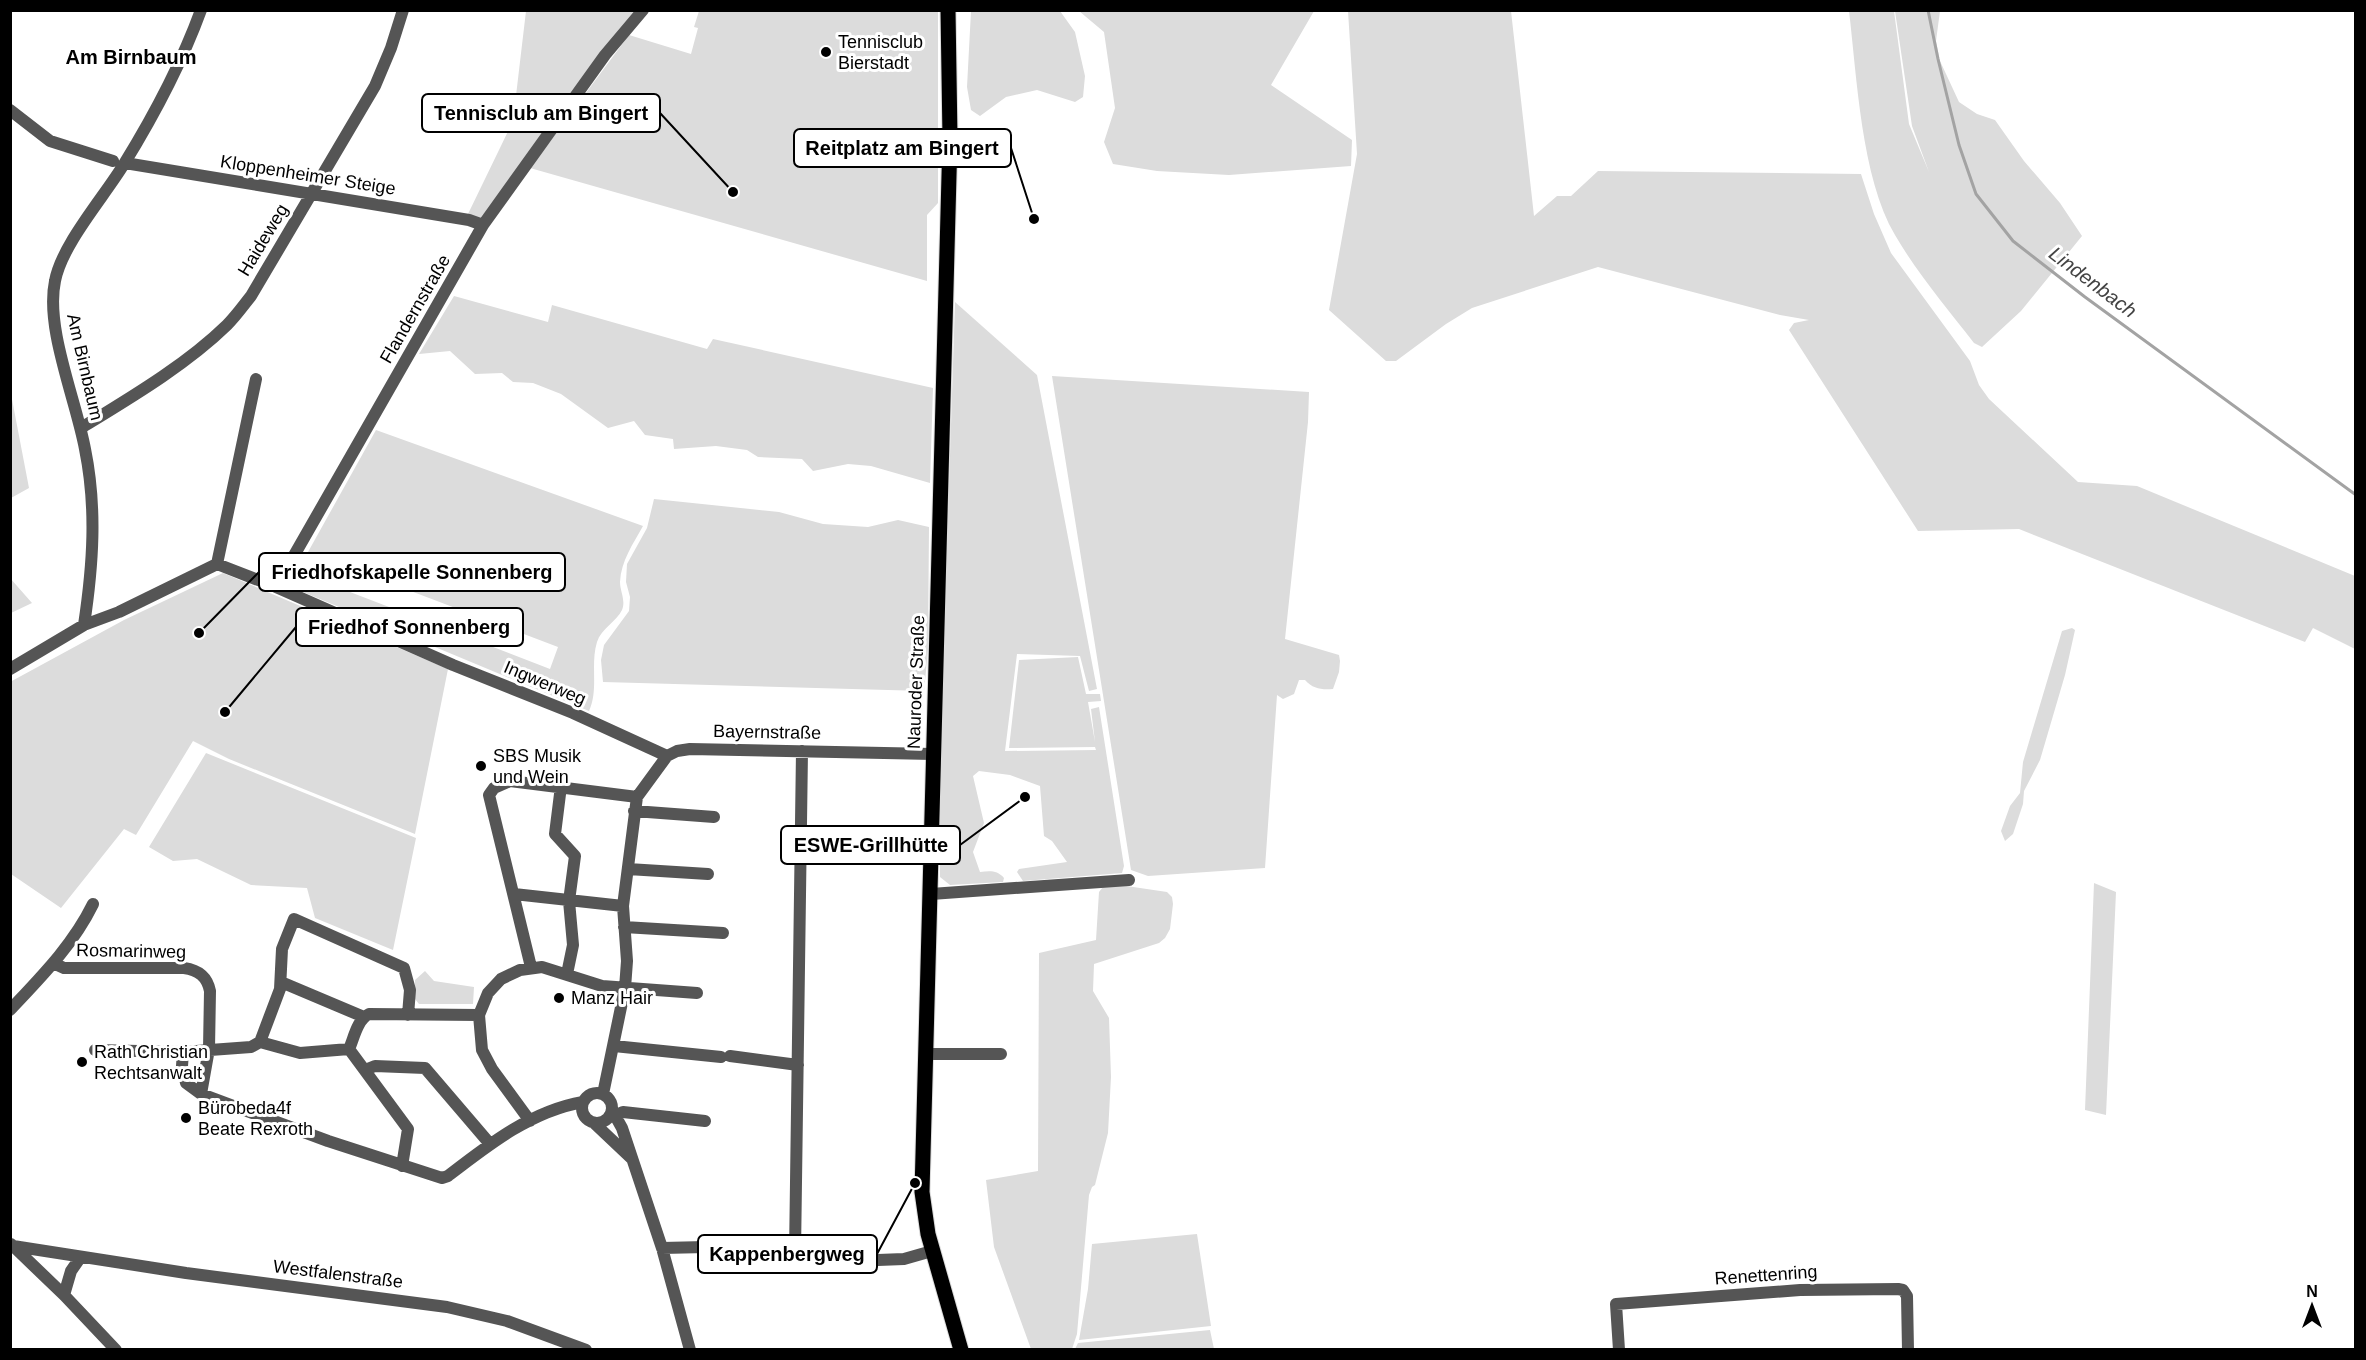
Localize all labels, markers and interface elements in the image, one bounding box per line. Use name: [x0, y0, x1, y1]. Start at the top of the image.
place label: Tennisclub Bierstadt: [838, 32, 923, 73]
marker: Tennisclub Bierstadt: [819, 45, 833, 59]
district label: Am Birnbaum: [65, 46, 197, 68]
callout: Tennisclub am Bingert: [422, 94, 660, 132]
text: Tennisclub am Bingert: [434, 102, 648, 124]
callout: Reitplatz am Bingert: [794, 129, 1011, 167]
text: Reitplatz am Bingert: [805, 137, 999, 159]
street label: Kloppenheimer Steige: [219, 151, 397, 199]
street label: Haideweg: [234, 201, 292, 279]
water label: Lindenbach: [2045, 242, 2141, 322]
street label: Flandernstraße: [376, 251, 454, 367]
street label: Am Birnbaum: [63, 312, 107, 422]
callout: Friedhofskapelle Sonnenberg: [259, 553, 565, 591]
text: Friedhofskapelle Sonnenberg: [271, 561, 553, 583]
callout: Friedhof Sonnenberg: [296, 608, 523, 646]
street label: Nauroder Straße: [904, 615, 928, 749]
text: Friedhof Sonnenberg: [308, 616, 510, 638]
street label: Ingwerweg: [501, 657, 589, 709]
street label: Bayernstraße: [713, 721, 821, 743]
place label: SBS Musik und Wein: [493, 746, 582, 787]
marker: SBS Musik und Wein: [474, 759, 488, 773]
callout: ESWE-Grillhütte: [781, 826, 960, 864]
text: ESWE-Grillhütte: [794, 834, 948, 856]
street label: Rosmarinweg: [76, 940, 186, 962]
place label: Manz Hair: [571, 988, 653, 1008]
marker: Manz Hair: [552, 991, 566, 1005]
place label: Rath Christian Rechtsanwalt: [94, 1042, 208, 1083]
marker: Rath Christian Rechtsanwalt: [75, 1055, 89, 1069]
place label: Bürobeda4f Beate Rexroth: [198, 1098, 313, 1139]
marker: Bürobeda4f Beate Rexroth: [179, 1111, 193, 1125]
callout: Kappenbergweg: [698, 1235, 877, 1273]
text: Kappenbergweg: [709, 1243, 865, 1265]
street label: Westfalenstraße: [272, 1256, 404, 1292]
street label: Renettenring: [1714, 1261, 1818, 1289]
north arrow: [2282, 1276, 2342, 1336]
text: N: [2306, 1283, 2318, 1300]

